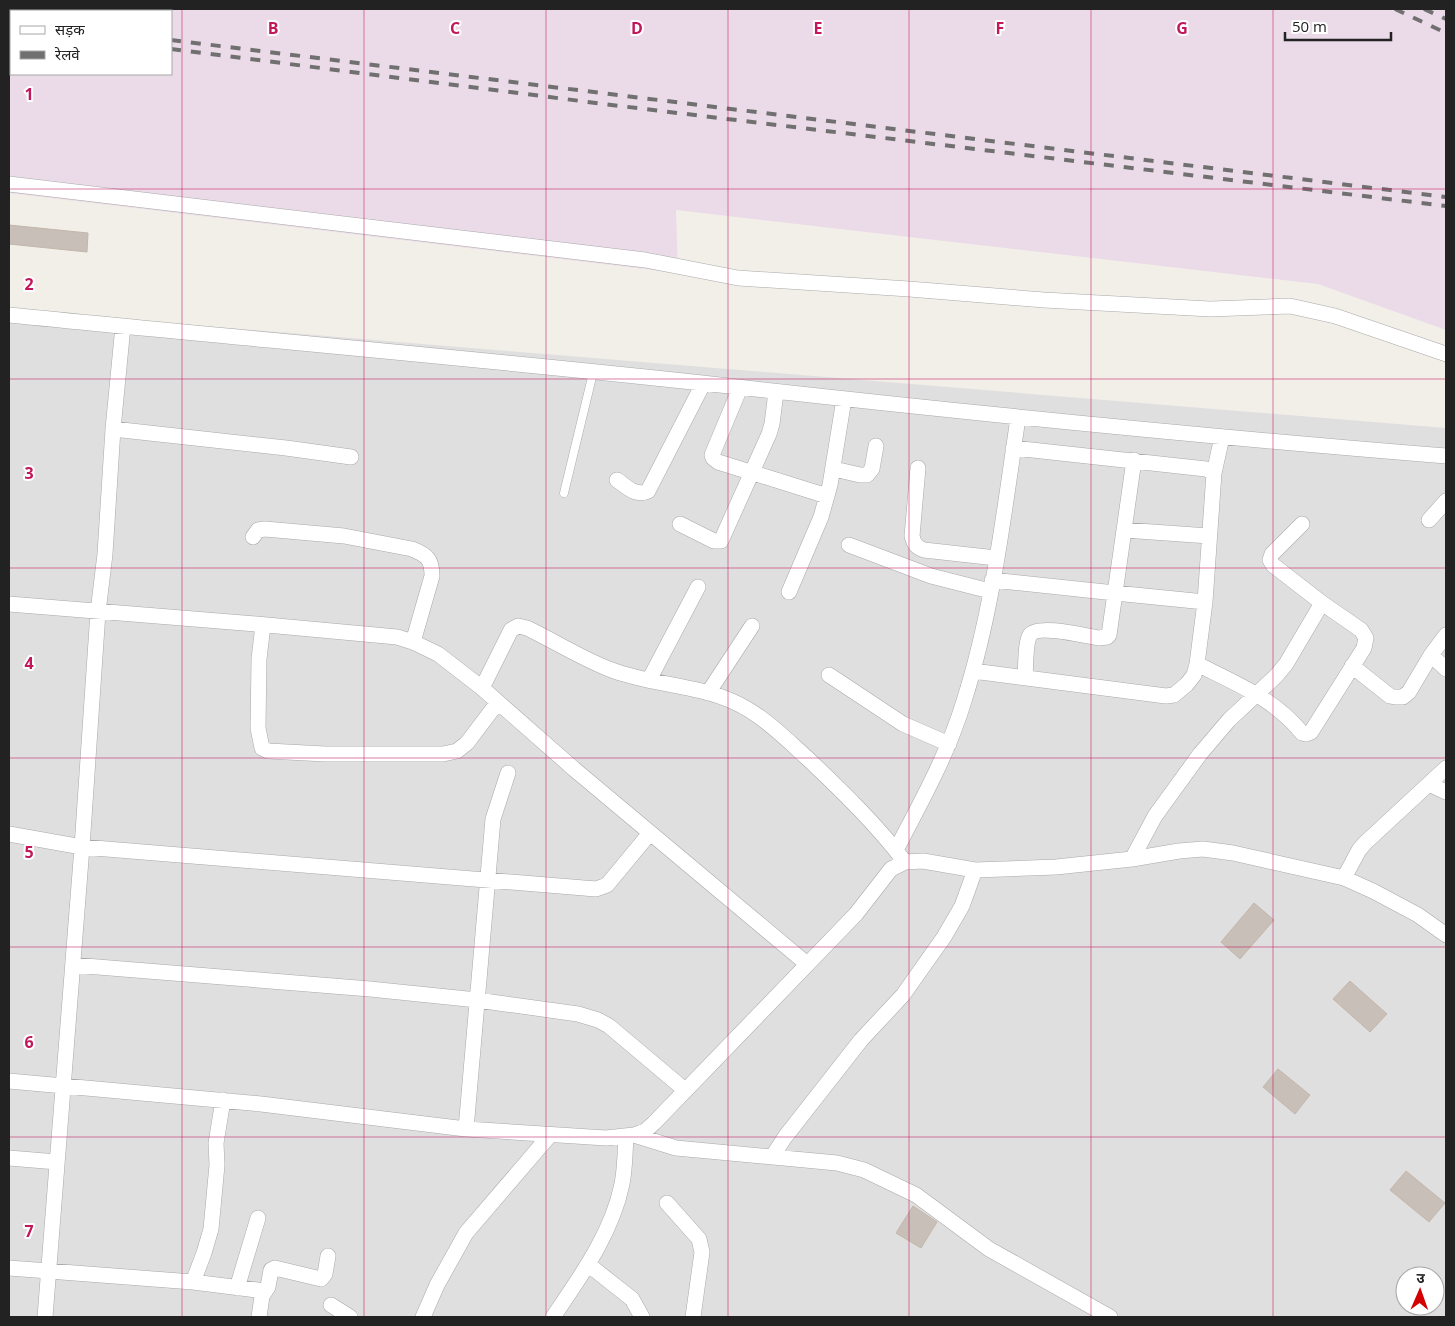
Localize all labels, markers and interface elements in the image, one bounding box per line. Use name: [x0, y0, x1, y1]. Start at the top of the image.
legend: [10, 10, 172, 75]
scale bar: [1285, 10, 1391, 42]
text: 50 m: [1292, 16, 1327, 36]
text: B: [268, 17, 278, 39]
text: C: [450, 17, 460, 39]
text: D: [631, 17, 643, 39]
text: E: [814, 17, 823, 39]
text: F: [996, 17, 1004, 39]
text: G: [1176, 17, 1188, 39]
text: सड़क: [55, 19, 85, 39]
text: रेलवे: [54, 44, 80, 64]
text: 1: [24, 83, 34, 105]
text: 2: [24, 273, 34, 295]
text: 3: [24, 462, 34, 484]
text: 4: [24, 652, 34, 674]
text: 5: [24, 841, 34, 863]
text: 6: [24, 1031, 34, 1053]
text: 7: [24, 1220, 34, 1242]
north arrow: [1395, 1266, 1445, 1316]
text: उ: [1416, 1268, 1426, 1287]

